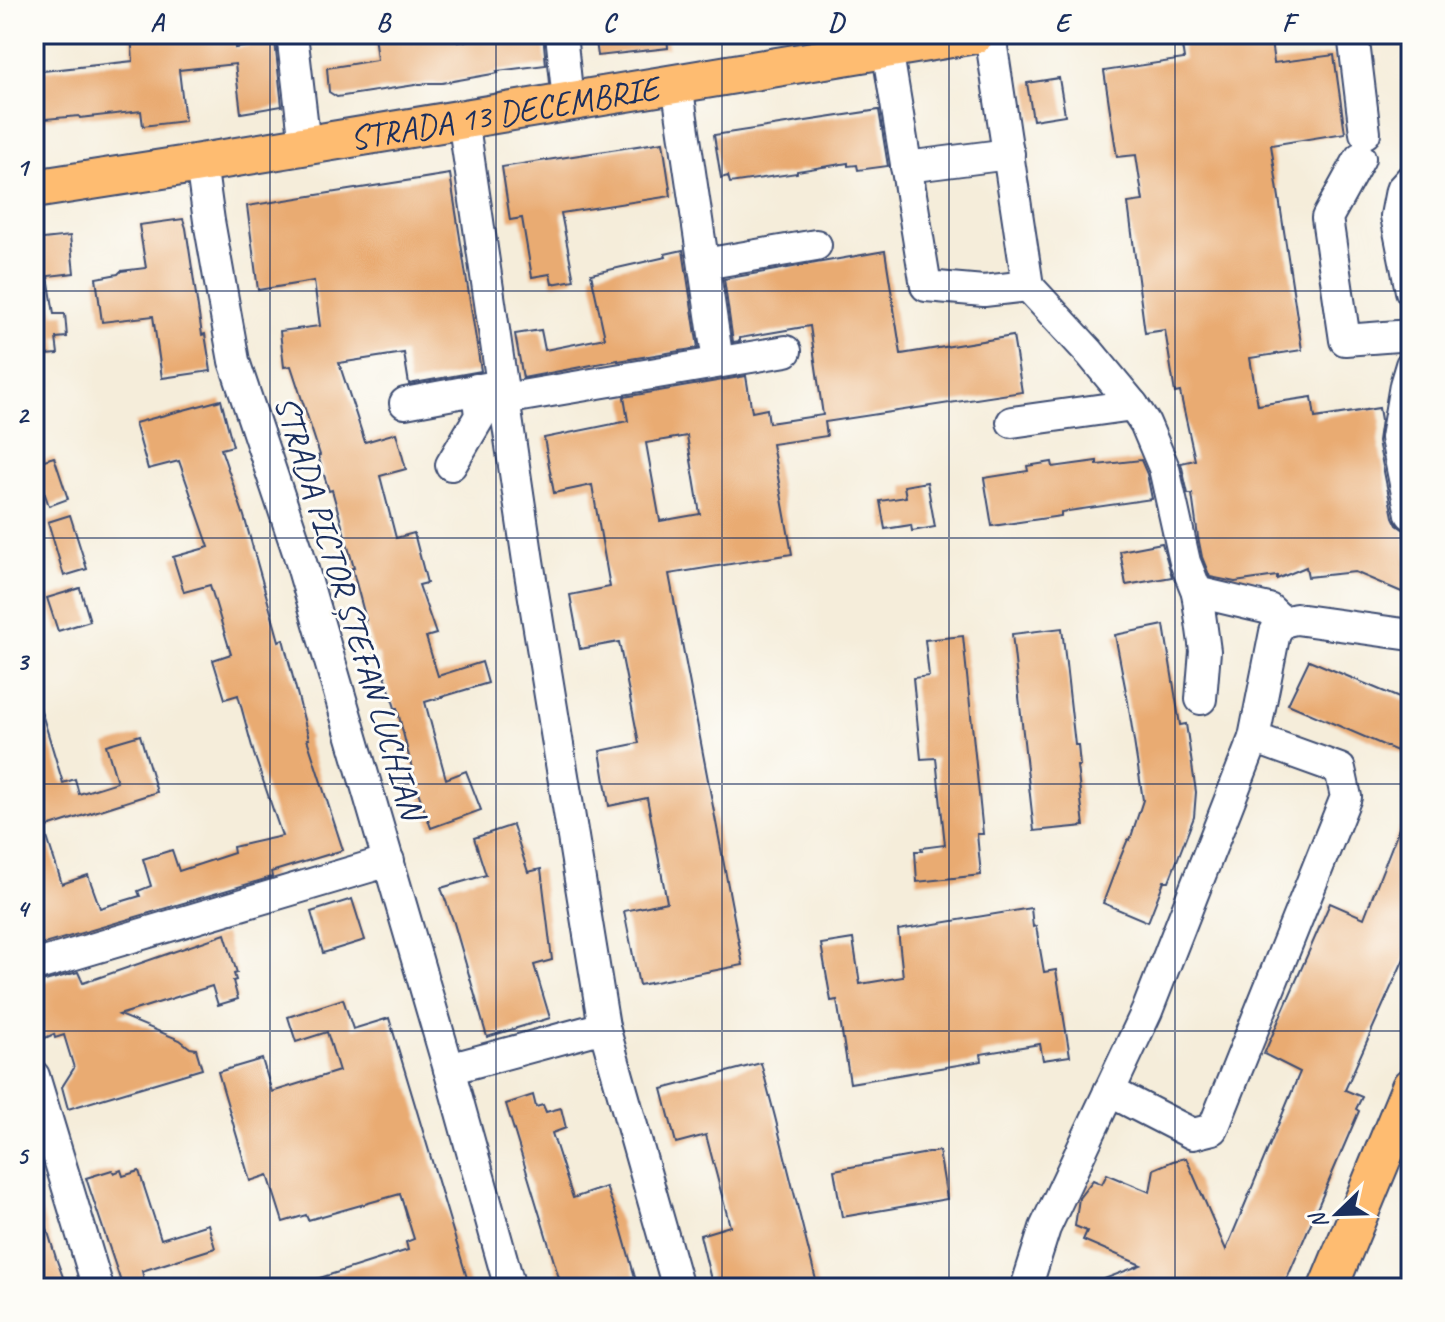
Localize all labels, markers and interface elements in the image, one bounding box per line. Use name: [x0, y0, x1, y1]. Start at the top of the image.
text: A: [150, 6, 165, 39]
text: B: [376, 6, 392, 39]
text: C: [603, 6, 619, 39]
text: D: [828, 6, 846, 39]
text: E: [1055, 6, 1073, 39]
text: F: [1282, 6, 1300, 39]
street label: STRADA 13 DECEMBRIE: [347, 65, 665, 159]
text: 1: [16, 151, 31, 184]
street label: STRADA PICTOR ȘTEFAN LUCHIAN: [265, 391, 436, 829]
text: 2: [16, 398, 30, 431]
text: 3: [16, 645, 30, 678]
text: 4: [16, 892, 31, 925]
text: 5: [16, 1139, 30, 1172]
north arrow: [1297, 1174, 1377, 1254]
text: N: [1303, 1207, 1335, 1233]

